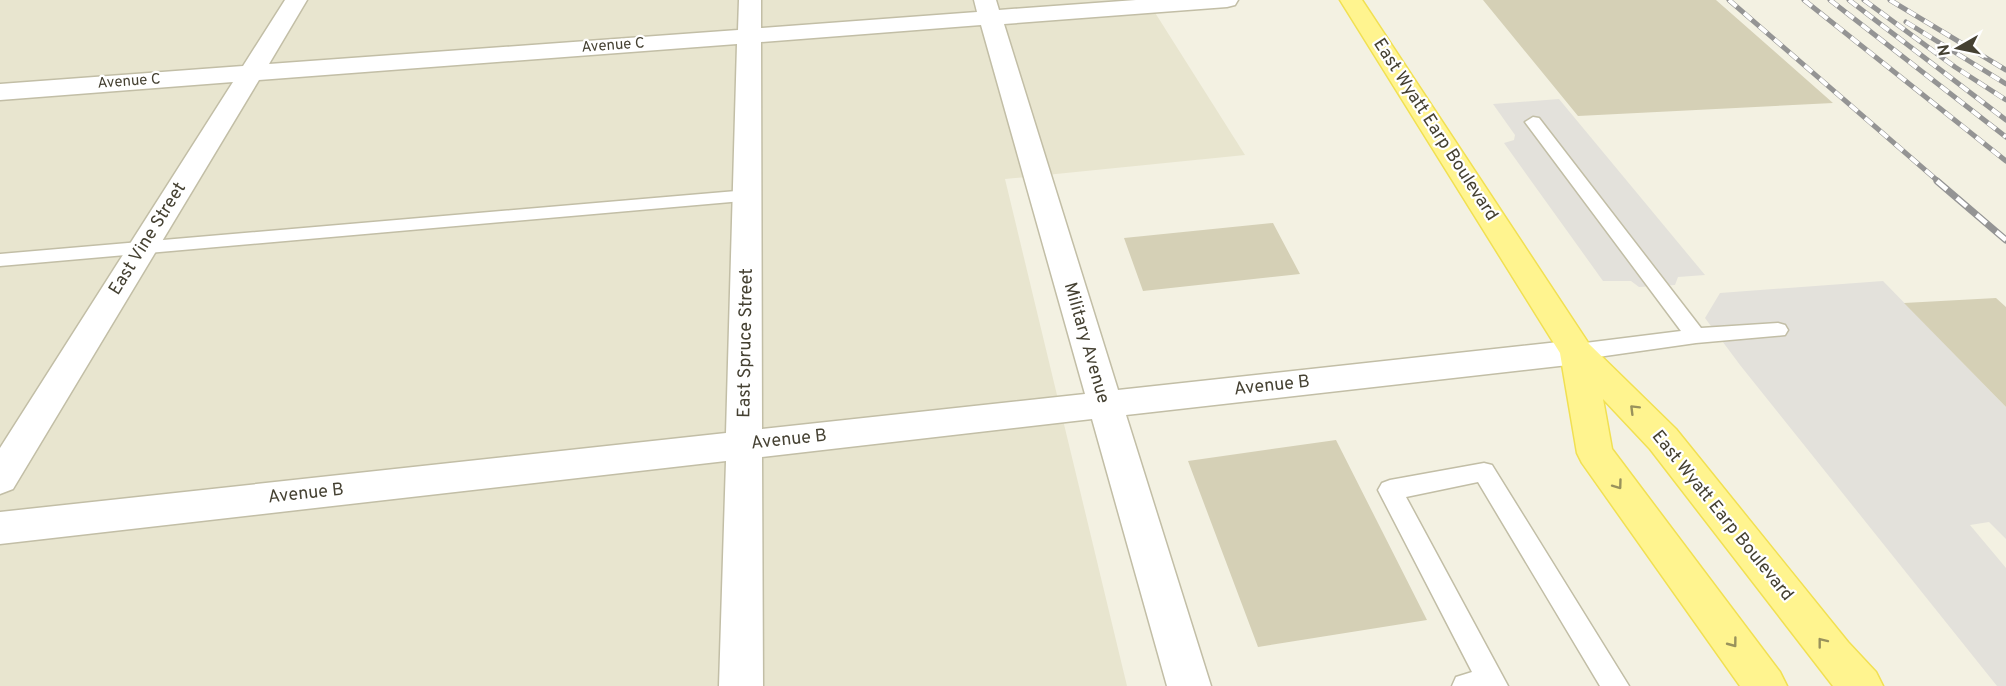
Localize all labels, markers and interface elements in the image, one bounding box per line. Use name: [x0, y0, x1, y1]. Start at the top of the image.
north arrow: [1928, 18, 1988, 78]
street label: Avenue C: [581, 34, 645, 58]
street label: East Wyatt Earp Boulevard: [1367, 34, 1503, 226]
text: N: [1934, 43, 1956, 57]
street label: Avenue C: [97, 70, 161, 94]
street label: East Vine Street: [104, 178, 192, 300]
street label: East Spruce Street: [733, 268, 759, 418]
street label: Military Avenue: [1058, 280, 1114, 406]
street label: Avenue B: [1233, 371, 1311, 401]
one-way arrow: [1630, 405, 1641, 416]
street label: Avenue B: [750, 425, 828, 455]
street label: East Wyatt Earp Boulevard: [1646, 426, 1798, 606]
street label: Avenue B: [267, 479, 345, 509]
one-way arrow: [1611, 479, 1622, 490]
one-way arrow: [1725, 636, 1736, 647]
one-way arrow: [1819, 638, 1830, 649]

